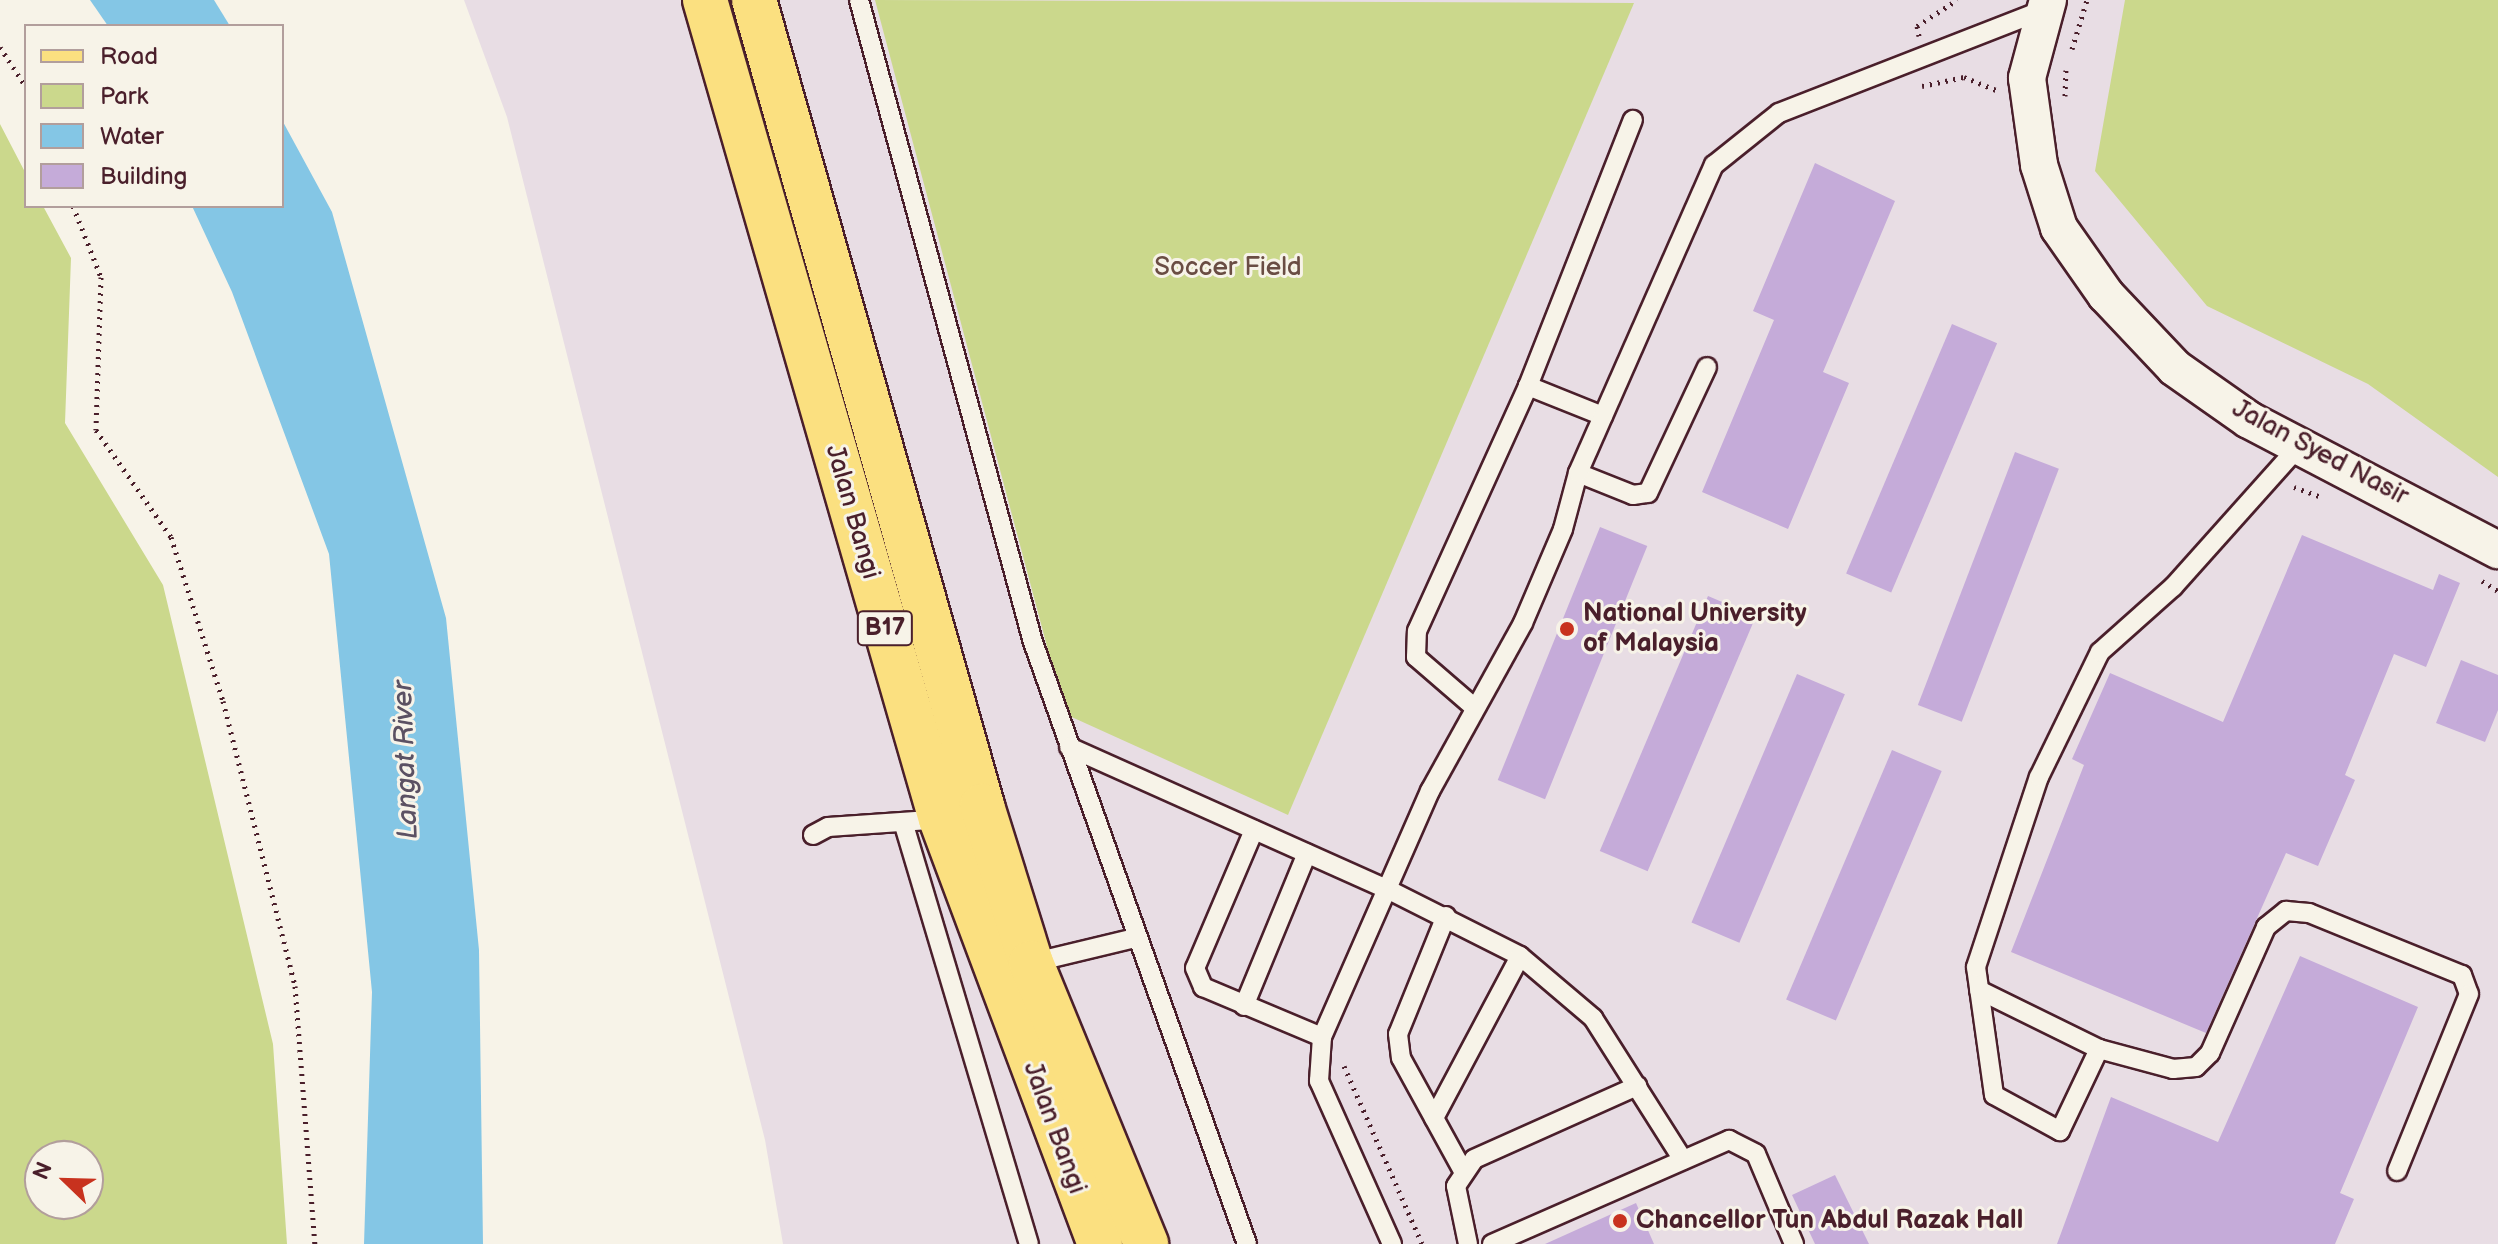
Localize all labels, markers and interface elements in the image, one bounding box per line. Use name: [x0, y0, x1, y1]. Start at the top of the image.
legend: [24, 24, 284, 208]
text: Road: [100, 42, 158, 71]
text: Park: [100, 82, 148, 111]
text: Water: [100, 122, 164, 151]
text: Building: [100, 162, 187, 191]
park label: Soccer Field: [1154, 252, 1302, 284]
street label: Jalan Syed Nasir: [2226, 393, 2414, 513]
street label: Jalan Bangi: [818, 441, 886, 583]
place label: National University of Malaysia: [1583, 598, 1807, 660]
road number: B17: [855, 608, 915, 648]
marker: National University of Malaysia: [1558, 620, 1576, 638]
water label: Langat River: [386, 680, 426, 840]
street label: Jalan Bangi: [1016, 1058, 1092, 1198]
north arrow: [24, 1140, 104, 1220]
text: N: [28, 1158, 59, 1184]
place label: Chancellor Tun Abdul Razak Hall: [1636, 1205, 2023, 1237]
marker: Chancellor Tun Abdul Razak Hall: [1611, 1212, 1629, 1230]

